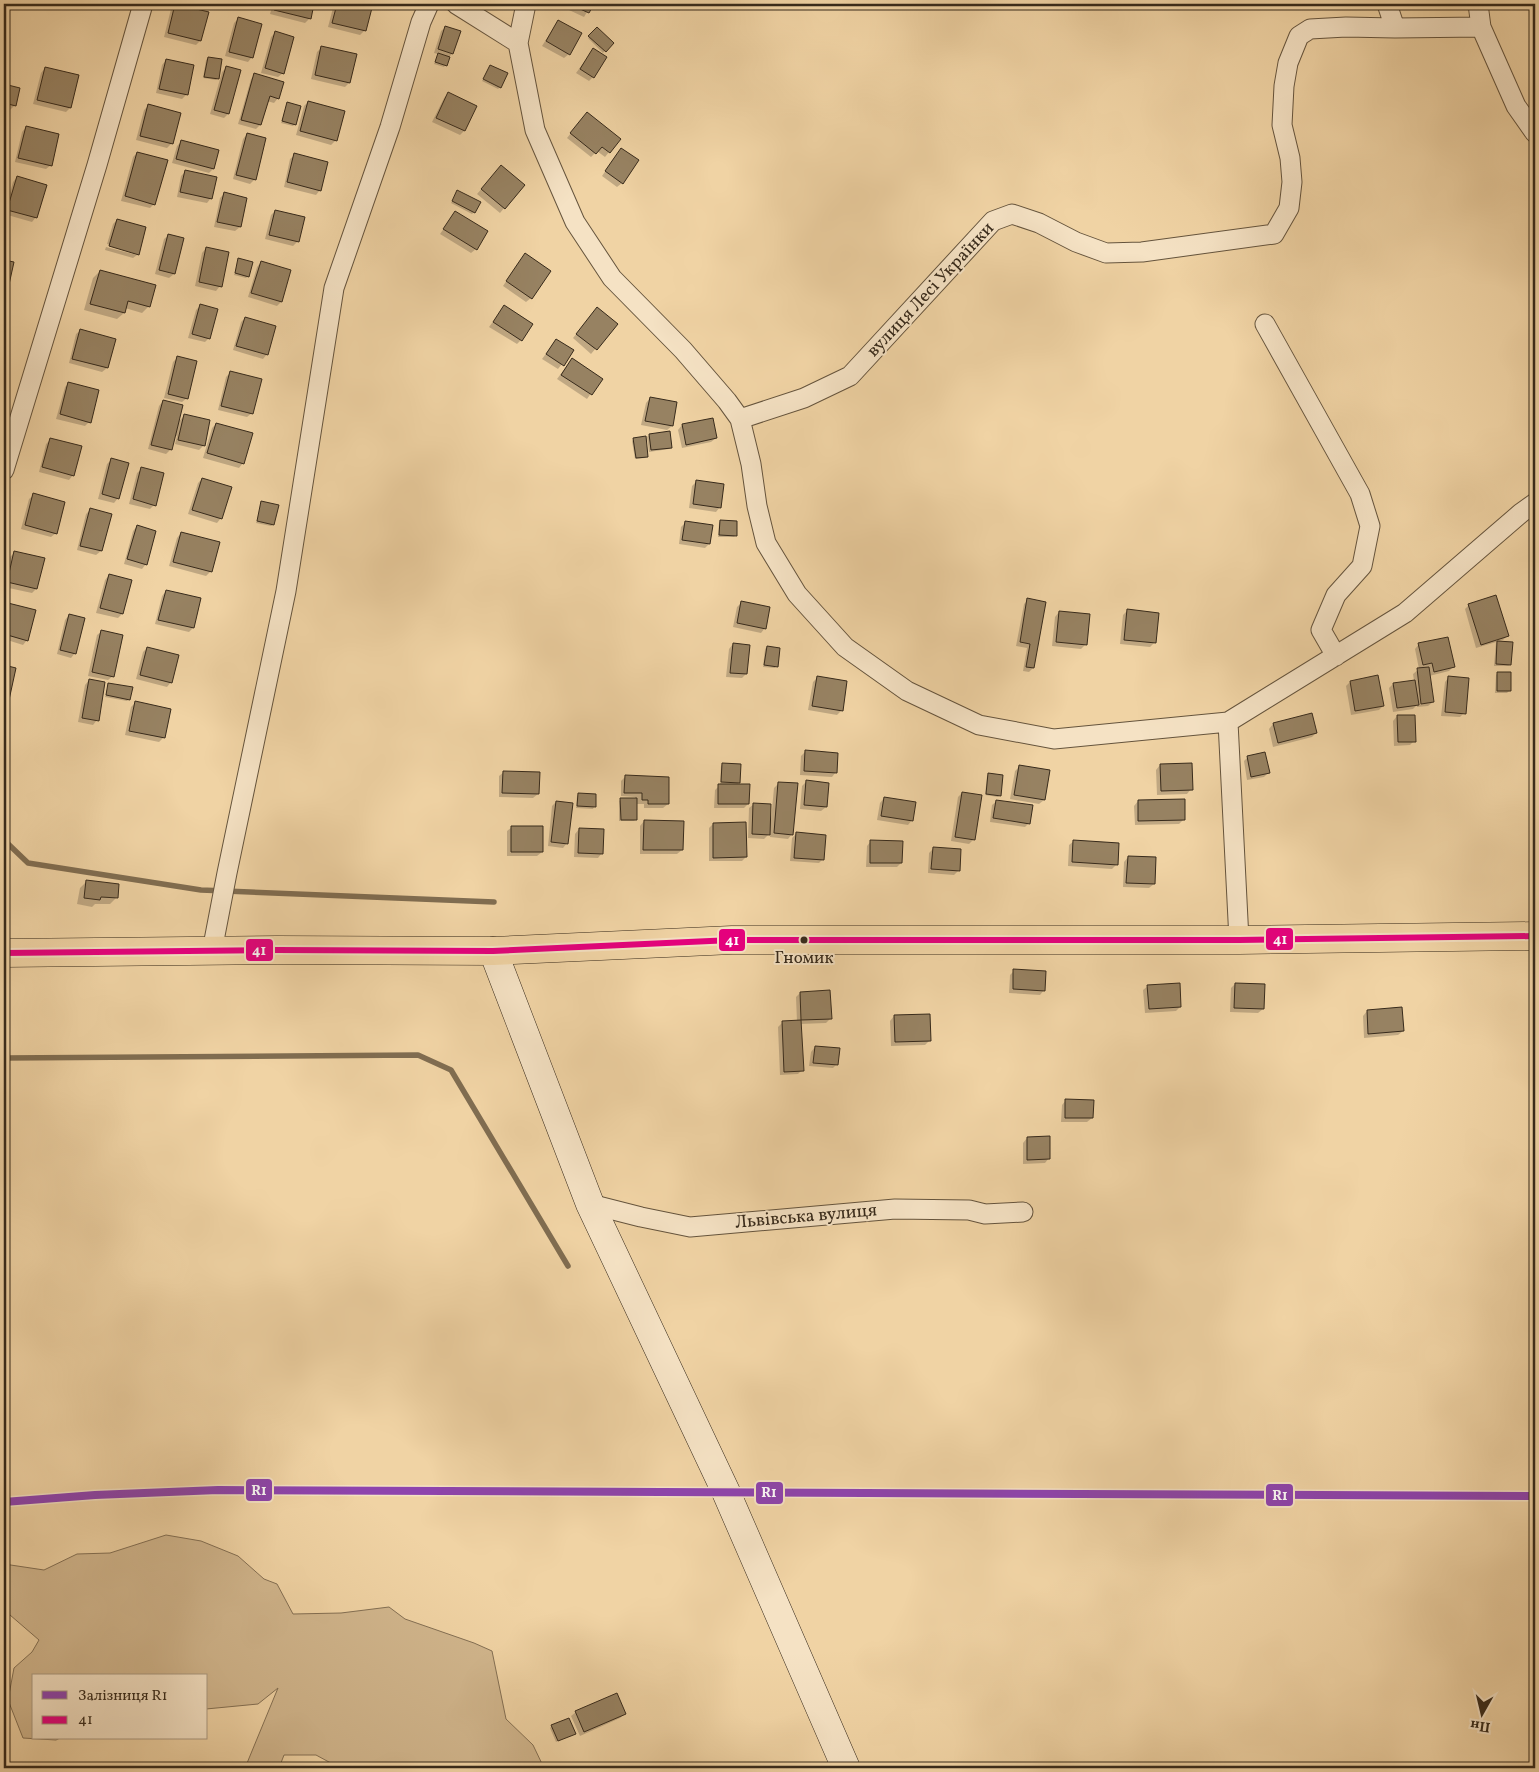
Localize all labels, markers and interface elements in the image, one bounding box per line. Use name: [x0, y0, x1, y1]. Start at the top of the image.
street label: вулиця Лесі Українки: [862, 217, 1000, 363]
line badge: 41: [1265, 927, 1294, 951]
line badge: 41: [718, 928, 746, 952]
text: 41: [1273, 931, 1287, 950]
text: 41: [725, 932, 739, 951]
marker: Гномик: [799, 935, 809, 945]
line badge: 41: [245, 938, 274, 962]
text: 41: [252, 942, 266, 961]
place label: Гномик: [774, 947, 834, 970]
street label: Львівська вулиця: [734, 1198, 878, 1236]
line badge: R1: [245, 1478, 273, 1502]
line badge: R1: [755, 1481, 784, 1505]
text: R1: [251, 1482, 267, 1501]
line badge: R1: [1265, 1483, 1294, 1507]
text: R1: [761, 1484, 777, 1503]
text: R1: [1272, 1487, 1288, 1506]
legend: [32, 1674, 208, 1740]
text: Залізниця R1: [78, 1686, 168, 1707]
north arrow: [1456, 1690, 1506, 1740]
text: 41: [78, 1710, 93, 1731]
text: Пн: [1469, 1715, 1492, 1736]

